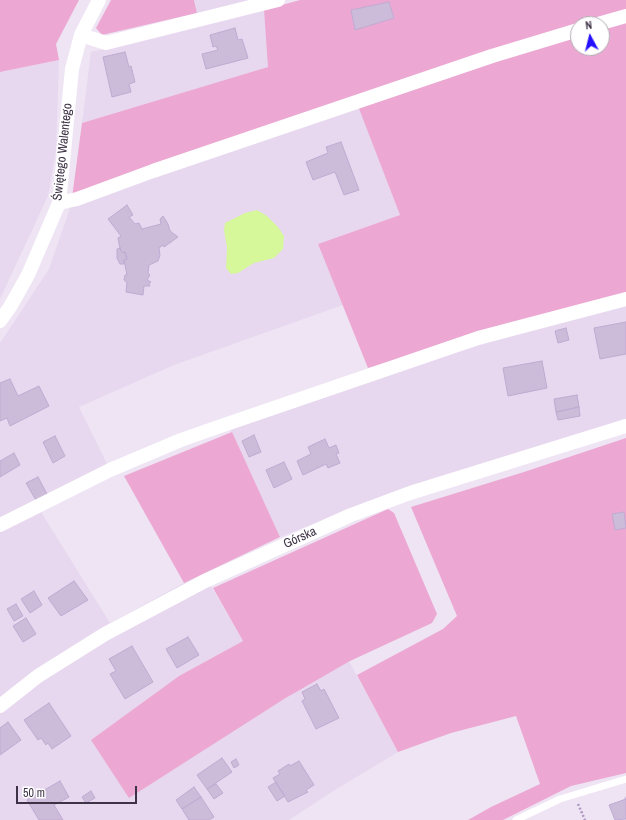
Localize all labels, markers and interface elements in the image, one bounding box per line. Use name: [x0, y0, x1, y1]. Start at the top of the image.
north arrow: [570, 16, 610, 56]
text: N: [585, 18, 593, 32]
street label: Świętego Walentego: [50, 102, 76, 202]
street label: Górska: [281, 524, 319, 552]
scale bar: [18, 778, 139, 804]
text: 50 m: [23, 785, 45, 801]

